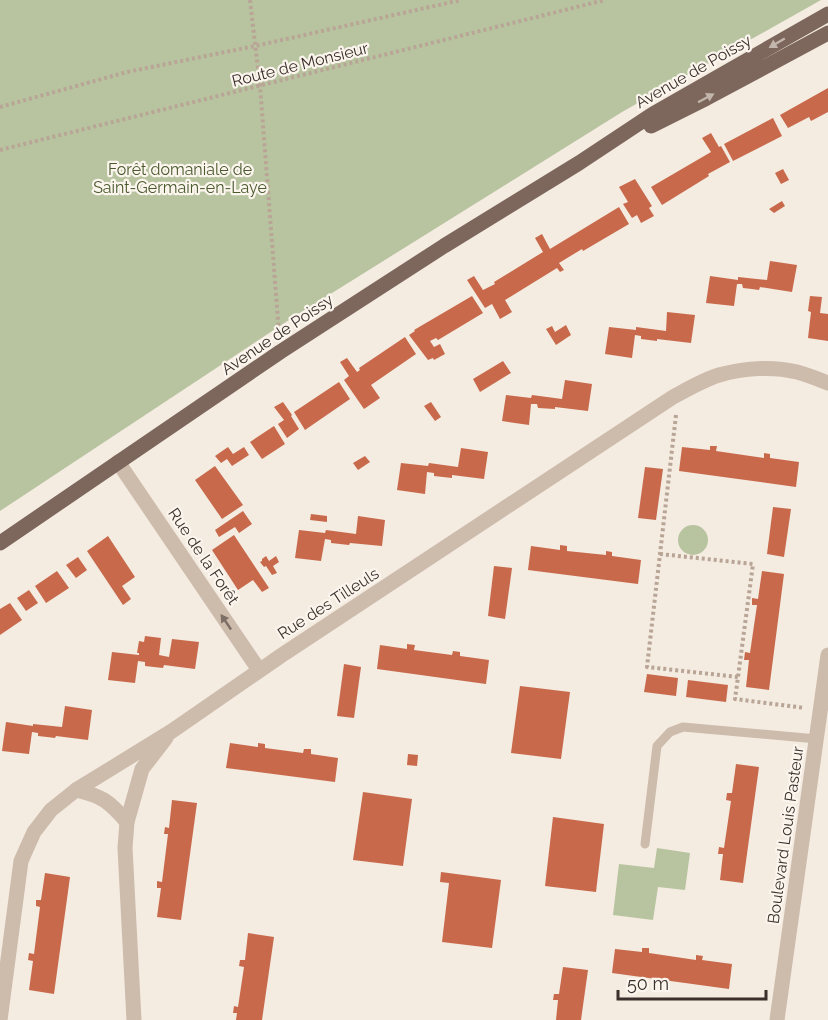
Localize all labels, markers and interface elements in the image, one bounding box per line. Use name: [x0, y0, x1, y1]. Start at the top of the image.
street label: Avenue de Poissy: [632, 30, 755, 112]
street label: Route de Monsieur: [230, 38, 371, 91]
one-way arrow: [769, 38, 785, 49]
one-way arrow: [697, 94, 715, 104]
park label: Forêt domaniale de Saint-Germain-en-Laye: [93, 160, 267, 197]
street label: Avenue de Poissy: [218, 290, 337, 379]
street label: Rue de la Forêt: [164, 504, 243, 609]
street label: Rue des Tilleuls: [274, 563, 383, 643]
one-way arrow: [221, 614, 232, 630]
street label: Boulevard Louis Pasteur: [764, 745, 807, 925]
scale bar: [618, 963, 766, 1001]
text: 50 m: [627, 973, 669, 994]

